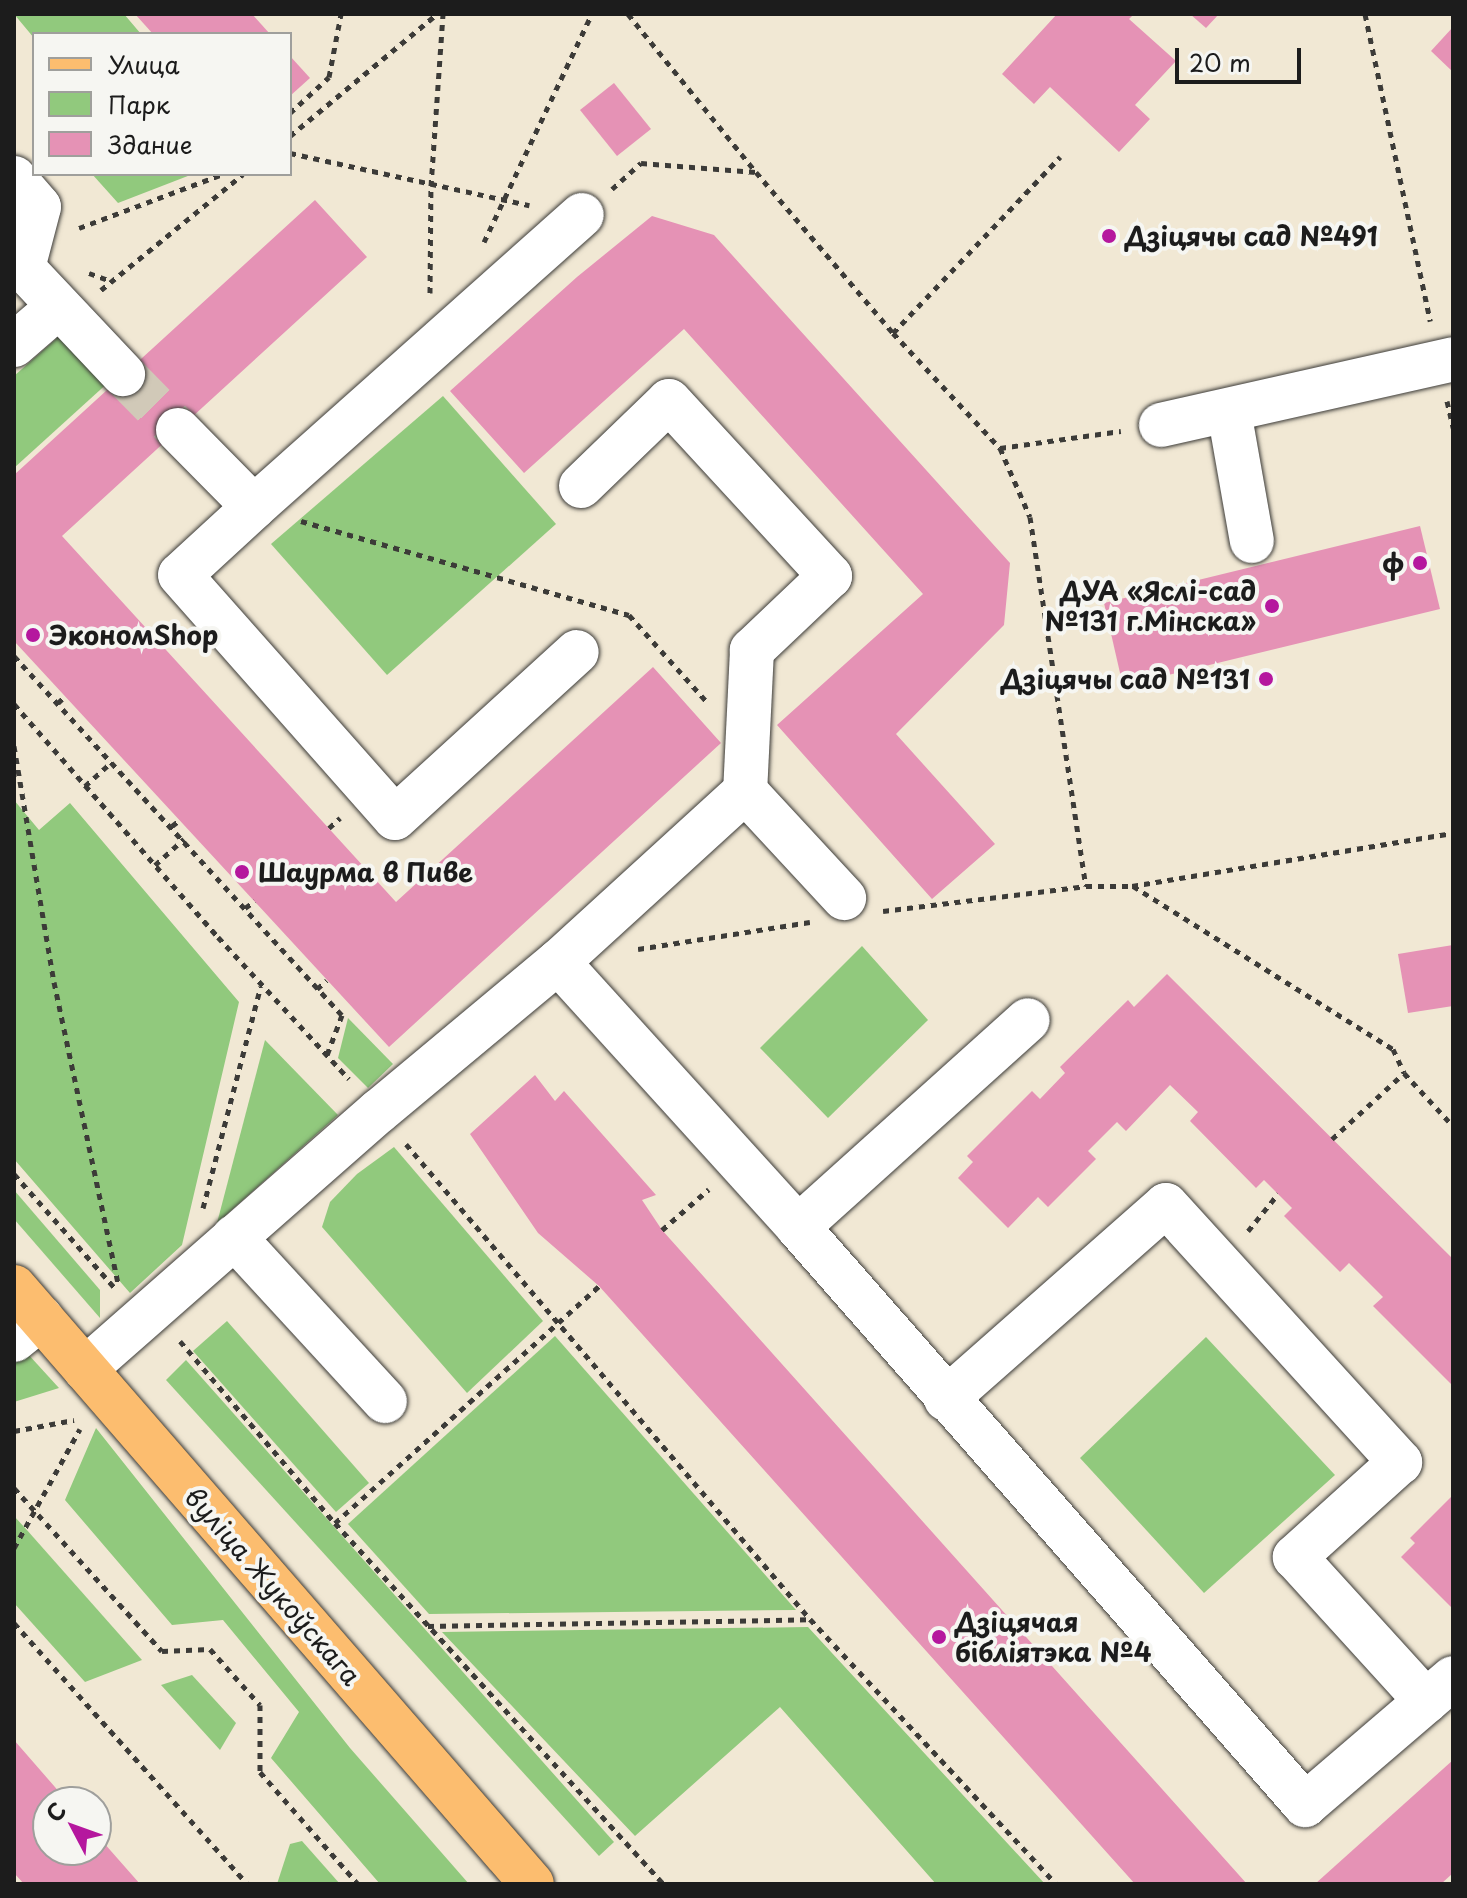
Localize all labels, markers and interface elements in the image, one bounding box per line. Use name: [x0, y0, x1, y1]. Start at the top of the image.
legend: [32, 32, 292, 176]
scale bar: [1179, 32, 1305, 82]
text: 20 m: [1189, 44, 1251, 80]
text: Улица: [108, 46, 180, 82]
text: Парк: [108, 86, 170, 122]
text: Здание: [108, 126, 193, 162]
place label: Дзіцячы сад №491: [1125, 220, 1378, 252]
marker: Дзіцячы сад №491: [1100, 227, 1118, 245]
place label: ф: [1382, 547, 1404, 579]
marker: ф: [1411, 554, 1429, 572]
place label: ДУА «Яслі-сад №131 г.Мінска»: [1043, 575, 1256, 636]
marker: ДУА «Яслі-сад №131 г.Мінска»: [1263, 597, 1281, 615]
place label: ЭкономShop: [49, 619, 218, 651]
marker: ЭкономShop: [24, 626, 42, 644]
place label: Дзіцячы сад №131: [1001, 663, 1250, 695]
marker: Дзіцячы сад №131: [1257, 670, 1275, 688]
place label: Шаурма в Пиве: [258, 856, 475, 888]
marker: Шаурма в Пиве: [233, 863, 251, 881]
street label: вуліца Жукоўскага: [179, 1481, 367, 1691]
place label: Дзіцячая бібліятэка №4: [955, 1606, 1152, 1668]
marker: Дзіцячая бібліятэка №4: [930, 1628, 948, 1646]
north arrow: [32, 1786, 112, 1866]
text: С: [37, 1794, 73, 1828]

